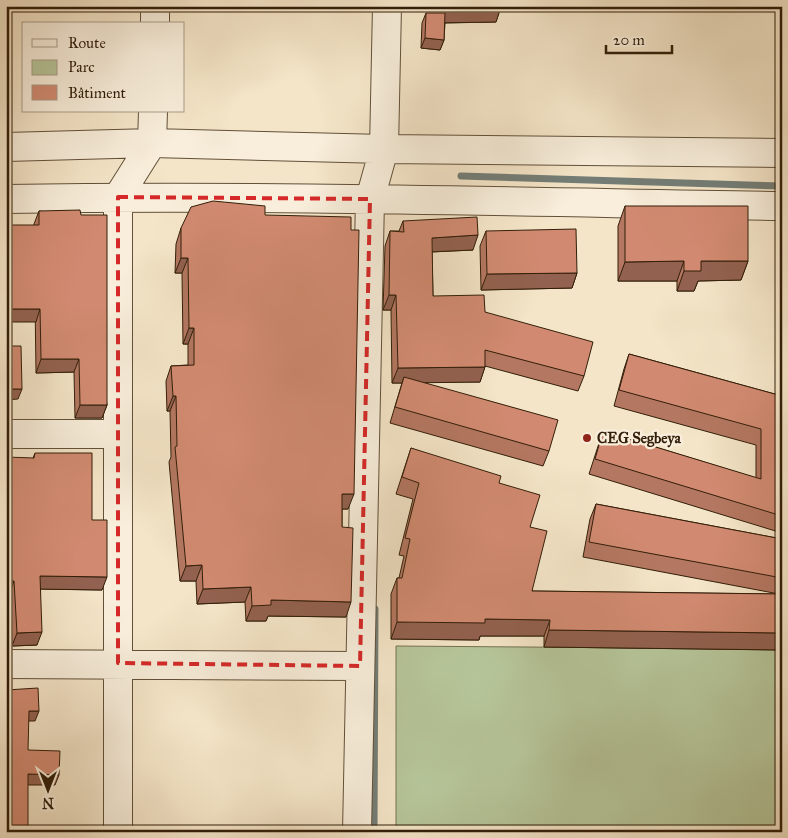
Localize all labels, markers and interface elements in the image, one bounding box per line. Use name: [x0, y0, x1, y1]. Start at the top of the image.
legend: [22, 22, 185, 112]
scale bar: [606, 22, 672, 54]
text: 20 m: [613, 31, 645, 49]
text: Route: [68, 34, 106, 52]
text: Parc: [68, 58, 95, 76]
text: Bâtiment: [68, 84, 127, 102]
place label: CEG Segbeya: [597, 429, 681, 448]
marker: CEG Segbeya: [581, 432, 593, 444]
north arrow: [22, 766, 72, 816]
text: N: [42, 794, 54, 811]

